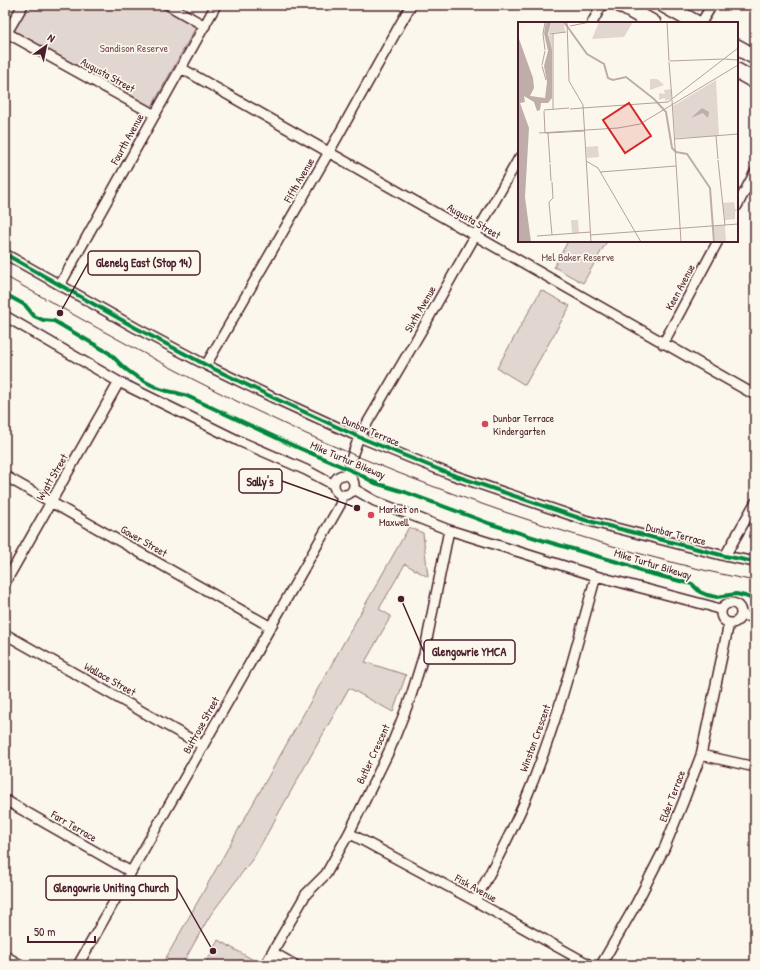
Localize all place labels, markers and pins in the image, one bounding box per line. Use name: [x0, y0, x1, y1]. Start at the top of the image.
callout: Glenelg East (Stop 14): [88, 251, 200, 275]
place label: Dunbar Terrace Kindergarten: [493, 411, 555, 438]
marker: Dunbar Terrace Kindergarten: [480, 419, 490, 429]
callout: Sally's: [239, 469, 282, 493]
place label: Market on Maxwell: [379, 502, 419, 529]
marker: Market on Maxwell: [366, 510, 376, 520]
callout: Glengowrie YMCA: [424, 640, 515, 664]
callout: Glengowrie Uniting Church: [46, 876, 177, 900]

